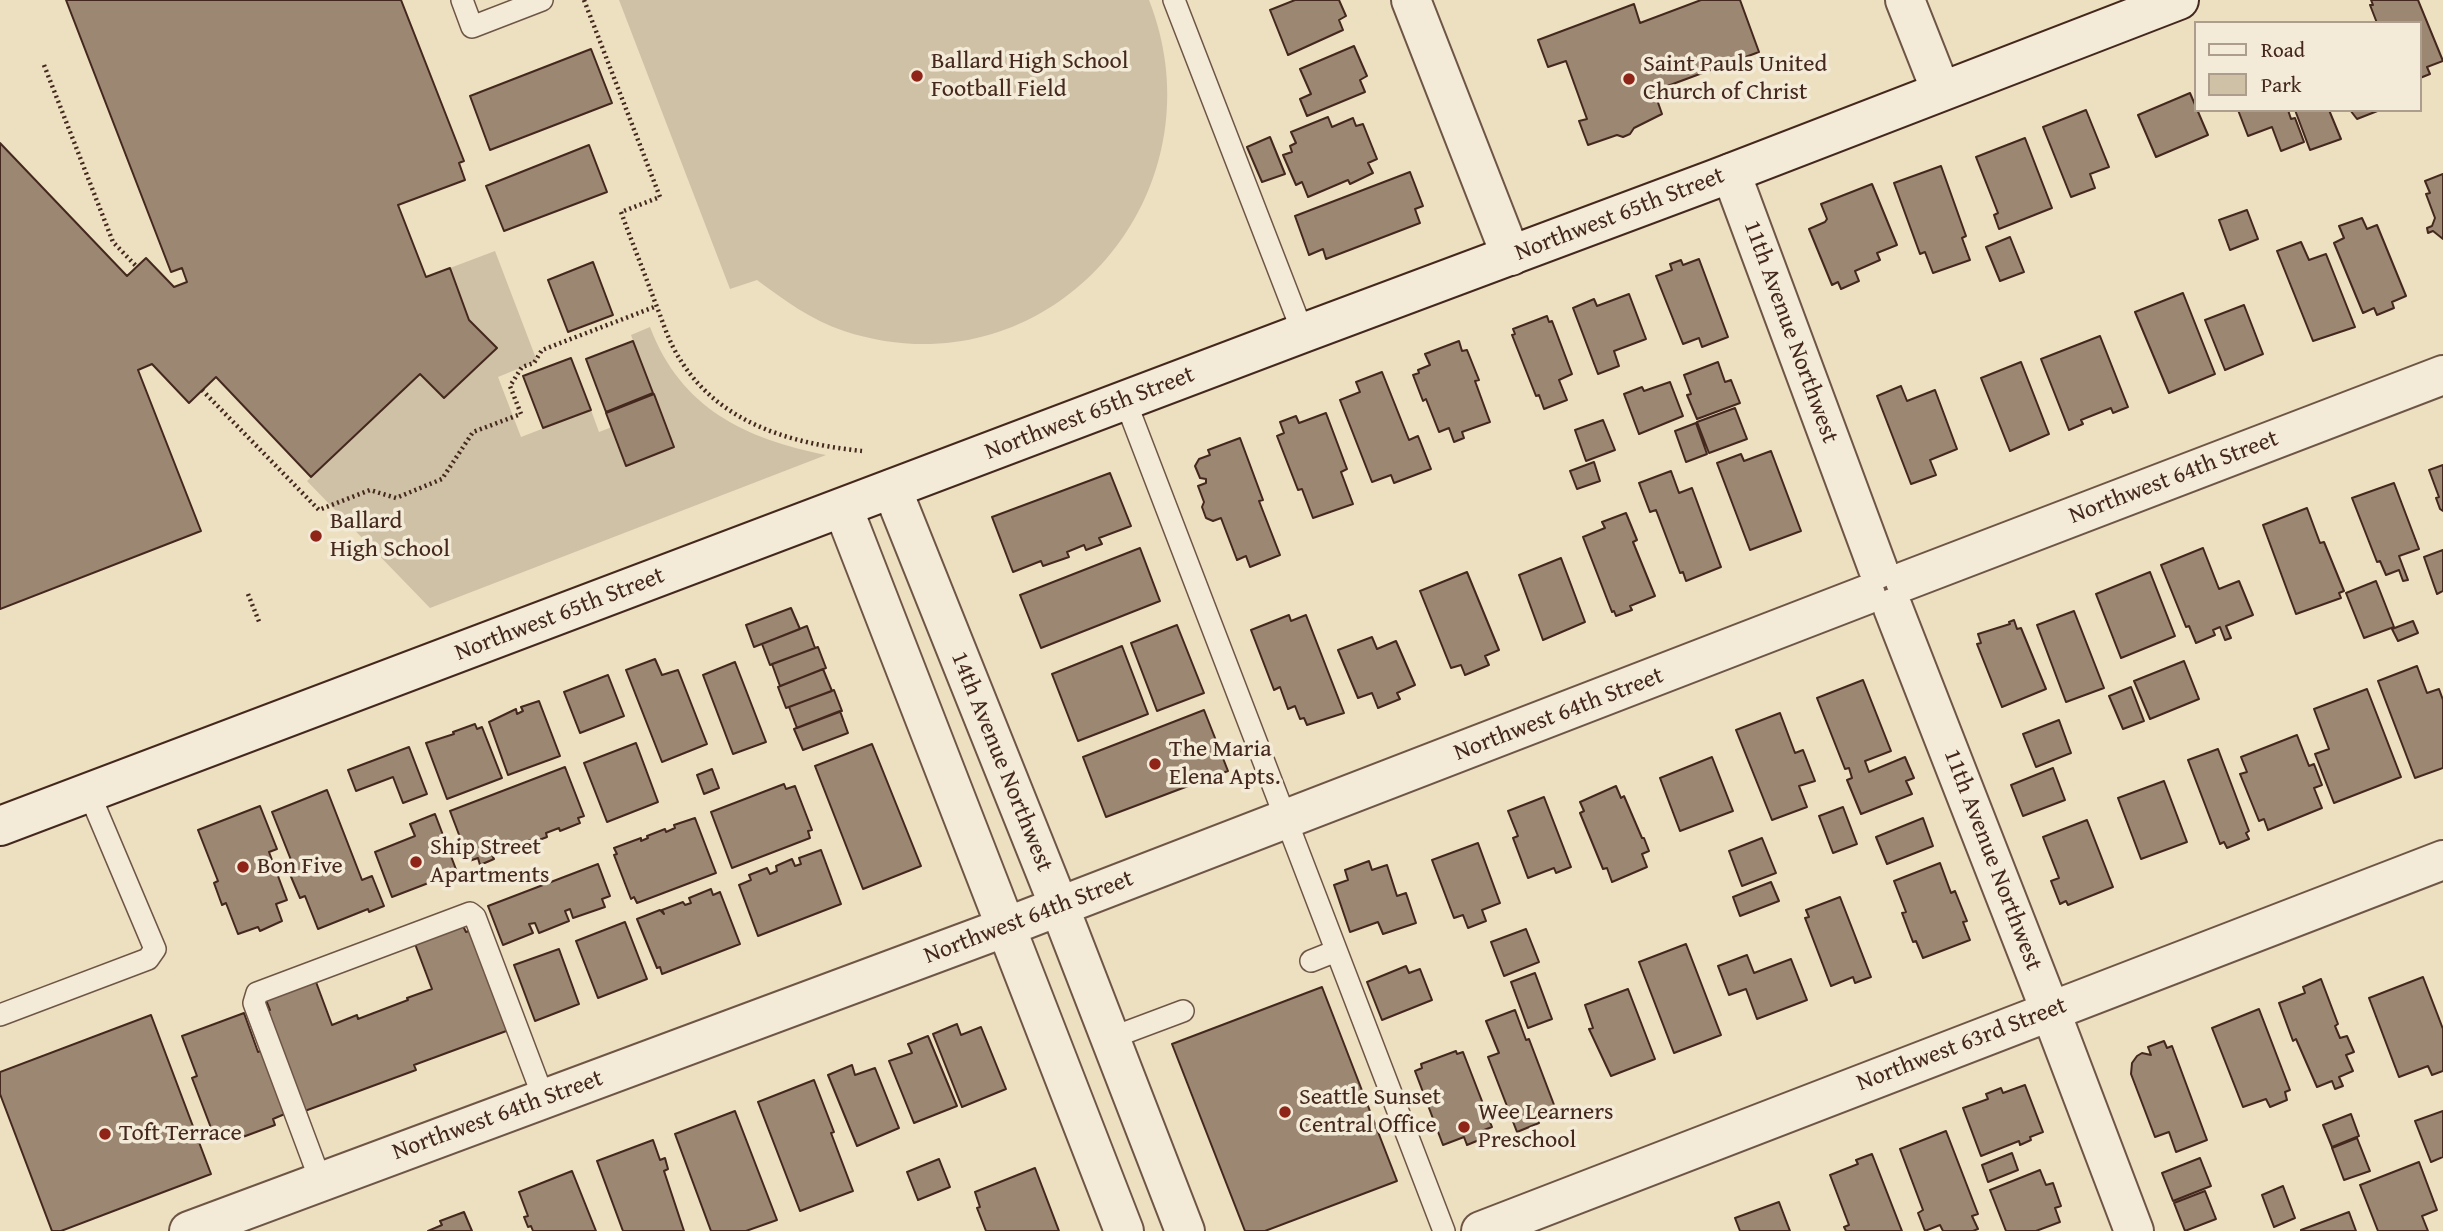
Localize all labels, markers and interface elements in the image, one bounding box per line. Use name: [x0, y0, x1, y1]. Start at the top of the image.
legend: [2194, 21, 2422, 112]
text: Road: [2261, 34, 2305, 65]
place label: Ballard High School Football Field: [931, 48, 1129, 104]
place label: Saint Pauls United Church of Christ: [1643, 51, 1827, 107]
marker: Ballard High School Football Field: [909, 68, 925, 84]
text: Park: [2261, 69, 2302, 100]
marker: Saint Pauls United Church of Christ: [1621, 71, 1637, 87]
street label: Northwest 65th Street: [1511, 162, 1729, 268]
street label: 11th Avenue Northwest: [1736, 217, 1844, 447]
street label: Northwest 65th Street: [981, 361, 1199, 467]
street label: Northwest 64th Street: [2065, 425, 2283, 531]
place label: Ballard High School: [330, 508, 450, 564]
marker: Ballard High School: [308, 528, 324, 544]
street label: Northwest 65th Street: [451, 562, 669, 668]
street label: 14th Avenue Northwest: [944, 648, 1058, 876]
street label: Northwest 64th Street: [1450, 662, 1668, 768]
place label: The Maria Elena Apts.: [1169, 736, 1281, 792]
street label: 11th Avenue Northwest: [1936, 745, 2048, 975]
marker: The Maria Elena Apts.: [1147, 756, 1163, 772]
place label: Ship Street Apartments: [430, 834, 550, 890]
place label: Bon Five: [257, 853, 343, 881]
marker: Ship Street Apartments: [408, 854, 424, 870]
marker: Bon Five: [235, 859, 251, 875]
street label: Northwest 64th Street: [920, 865, 1138, 971]
street label: Northwest 63rd Street: [1853, 992, 2071, 1098]
street label: Northwest 64th Street: [389, 1065, 607, 1167]
place label: Seattle Sunset Central Office: [1299, 1084, 1441, 1140]
place label: Wee Learners Preschool: [1478, 1099, 1614, 1155]
marker: Seattle Sunset Central Office: [1277, 1104, 1293, 1120]
marker: Wee Learners Preschool: [1456, 1119, 1472, 1135]
place label: Toft Terrace: [119, 1120, 242, 1148]
marker: Toft Terrace: [97, 1126, 113, 1142]

